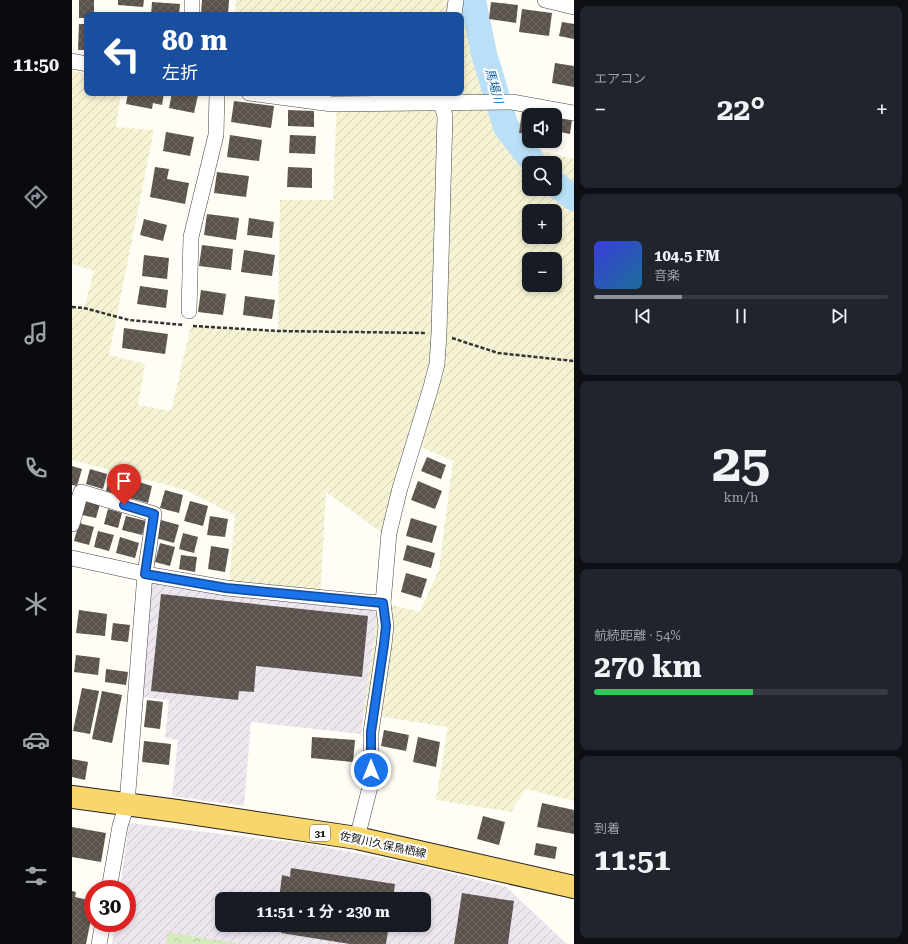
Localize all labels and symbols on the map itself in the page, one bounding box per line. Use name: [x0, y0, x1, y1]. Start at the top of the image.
water label: 馬場川: [482, 67, 506, 107]
pin: [107, 464, 141, 505]
position arrow: [350, 749, 392, 791]
road number: 31: [310, 825, 330, 841]
street label: 佐賀川久保鳥栖線: [339, 829, 427, 861]
speed limit sign: 30: [84, 880, 136, 932]

